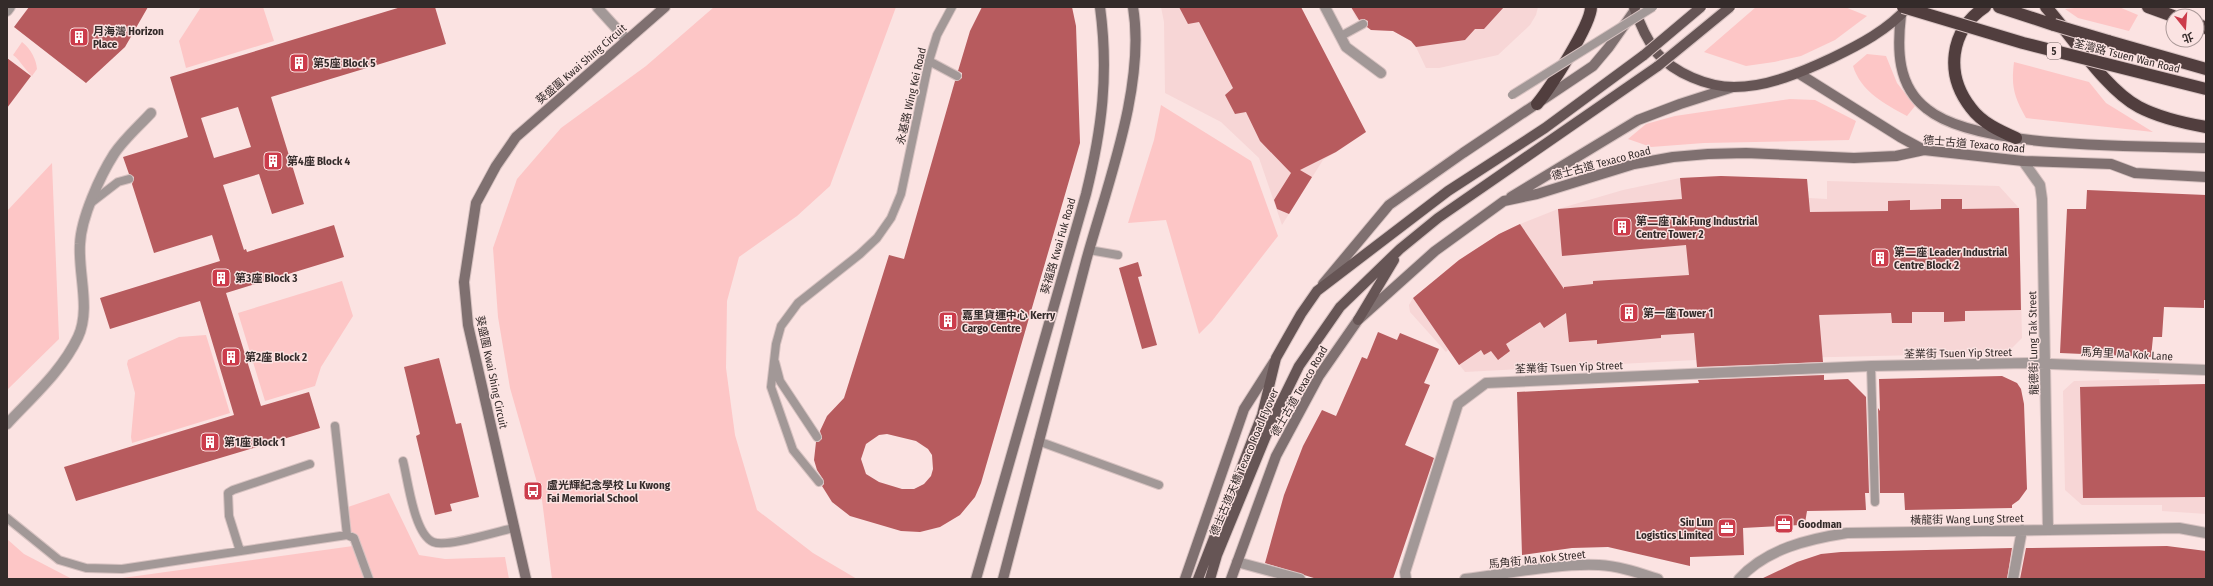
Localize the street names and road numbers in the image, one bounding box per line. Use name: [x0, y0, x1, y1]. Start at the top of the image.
street label: 葵盛圍 Kwai Shing Circuit: [534, 21, 629, 107]
street label: 荃灣路 Tsuen Wan Road: [2072, 37, 2181, 76]
road number: 5: [2047, 43, 2061, 59]
street label: 永基路 Wing Kei Road: [894, 46, 929, 146]
street label: 德士古道 Texaco Road: [1923, 134, 2025, 155]
street label: 德士古道 Texaco Road: [1550, 144, 1652, 183]
street label: 葵福路 Kwai Fuk Road: [1038, 196, 1078, 296]
street label: 龍德街 Lung Tak Street: [2026, 290, 2041, 395]
street label: 葵盛圍 Kwai Shing Circuit: [473, 314, 510, 430]
street label: 德士古道 Texaco Road: [1268, 344, 1331, 439]
street label: 荃業街 Tsuen Yip Street: [1904, 346, 2013, 361]
street label: 馬角里 Ma Kok Lane: [2081, 346, 2173, 363]
street label: 荃業街 Tsuen Yip Street: [1515, 359, 1624, 376]
street label: 德士古道天橋 Texaco Road Flyover: [1207, 386, 1282, 538]
street label: 橫龍街 Wang Lung Street: [1910, 512, 2024, 527]
street label: 馬角街 Ma Kok Street: [1488, 548, 1587, 571]

